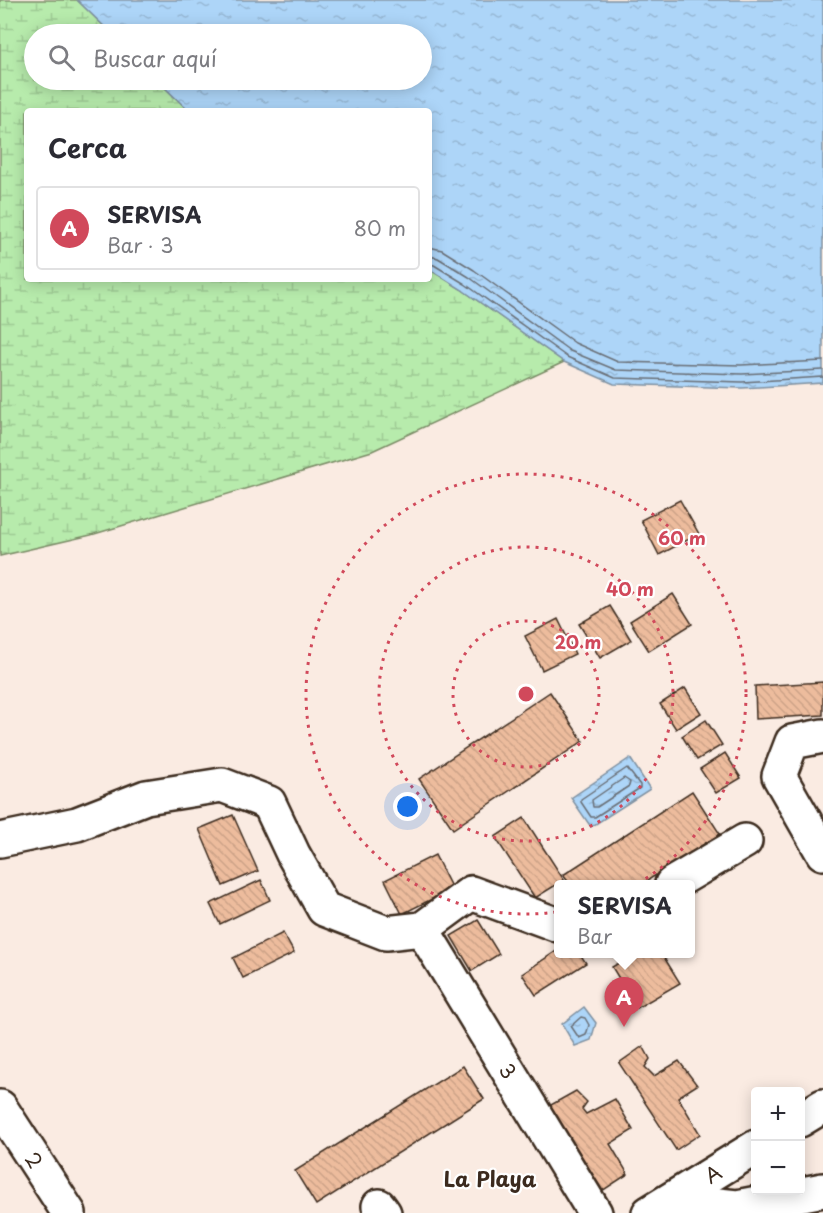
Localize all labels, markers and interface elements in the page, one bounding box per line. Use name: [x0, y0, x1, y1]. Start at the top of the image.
search box: [24, 24, 432, 90]
icon: search: [45, 41, 78, 74]
text: Buscar aquí: [93, 41, 217, 74]
text: Cerca: [48, 128, 127, 167]
text: SERVISA: [107, 197, 202, 230]
text: A: [62, 213, 77, 243]
text: 80 m: [354, 213, 406, 243]
text: Bar · 3: [107, 230, 173, 260]
text: 60 m: [658, 524, 706, 551]
text: 40 m: [606, 575, 654, 602]
text: 20 m: [555, 628, 601, 655]
centre of rings: [516, 684, 536, 704]
your location: [393, 792, 422, 821]
popup: [554, 880, 695, 958]
text: SERVISA: [577, 888, 672, 921]
text: Bar: [577, 921, 612, 951]
pin: A: [604, 978, 644, 1027]
street label: 3: [492, 1057, 525, 1084]
map controls: [751, 1087, 805, 1195]
button: +: [751, 1087, 805, 1141]
button: −: [751, 1141, 805, 1195]
street label: 2: [18, 1146, 51, 1174]
street label: A: [698, 1157, 727, 1190]
district label: La Playa: [444, 1162, 537, 1194]

